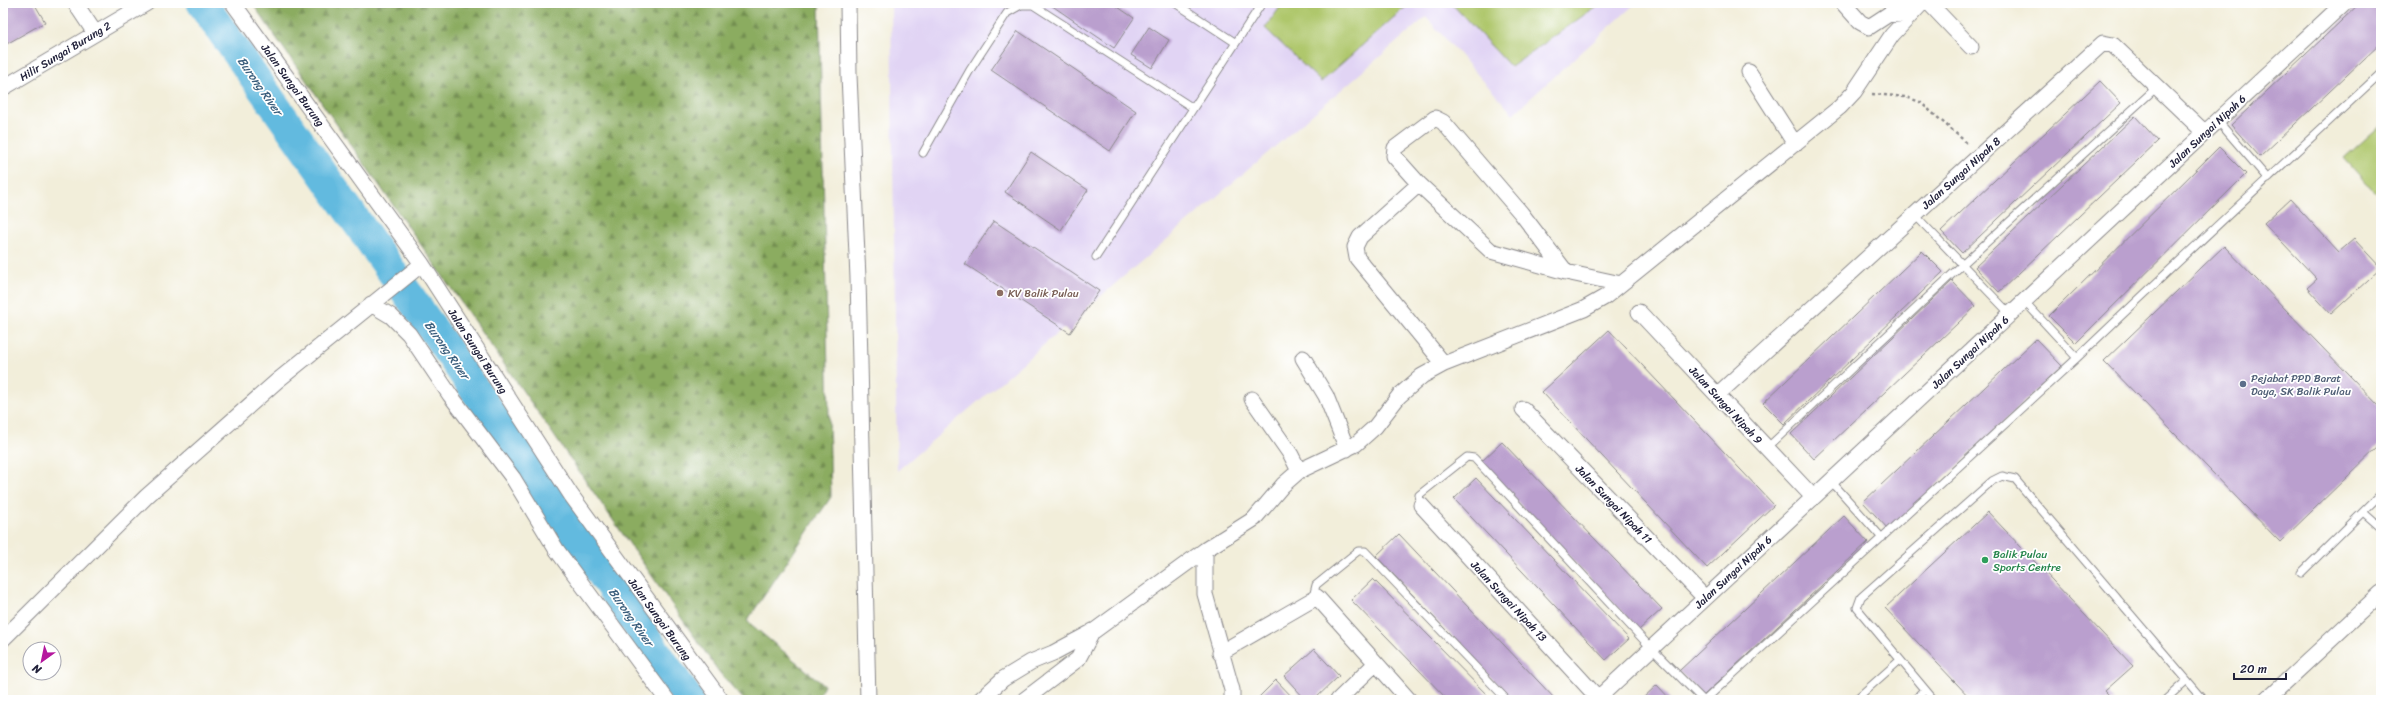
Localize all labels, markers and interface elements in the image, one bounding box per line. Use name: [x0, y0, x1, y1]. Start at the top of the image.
street label: Hilir Sungai Burung 2: [16, 16, 115, 86]
street label: Jalan Sungai Burung: [255, 39, 330, 131]
water label: Burong River: [232, 52, 290, 122]
street label: Jalan Sungai Nipah 6: [2163, 90, 2251, 173]
street label: Jalan Sungai Nipah 8: [1917, 132, 2006, 215]
place label: KV Balik Pulau: [1008, 284, 1079, 303]
marker: KV Balik Pulau: [995, 288, 1005, 298]
street label: Jalan Sungai Burung: [442, 304, 513, 398]
street label: Jalan Sungai Nipah 6: [1926, 311, 2014, 394]
water label: Burong River: [419, 316, 477, 386]
street label: Jalan Sungai Nipah 9: [1683, 361, 1767, 449]
place label: Pejabat PPD Barat Daya, SK Balik Pulau: [2251, 369, 2351, 401]
marker: Pejabat PPD Barat Daya, SK Balik Pulau: [2238, 379, 2248, 389]
street label: Jalan Sungai Nipah 11: [1570, 460, 1657, 549]
street label: Jalan Sungai Nipah 6: [1689, 531, 1777, 614]
place label: Balik Pulau Sports Centre: [1993, 545, 2062, 577]
marker: Balik Pulau Sports Centre: [1980, 555, 1990, 565]
street label: Jalan Sungai Nipah 13: [1465, 556, 1551, 646]
street label: Jalan Sungai Burung: [622, 573, 697, 665]
water label: Burong River: [603, 583, 661, 653]
north arrow: [22, 641, 62, 681]
scale bar: [2234, 655, 2286, 681]
text: 20 m: [2240, 658, 2267, 680]
text: N: [28, 659, 46, 680]

